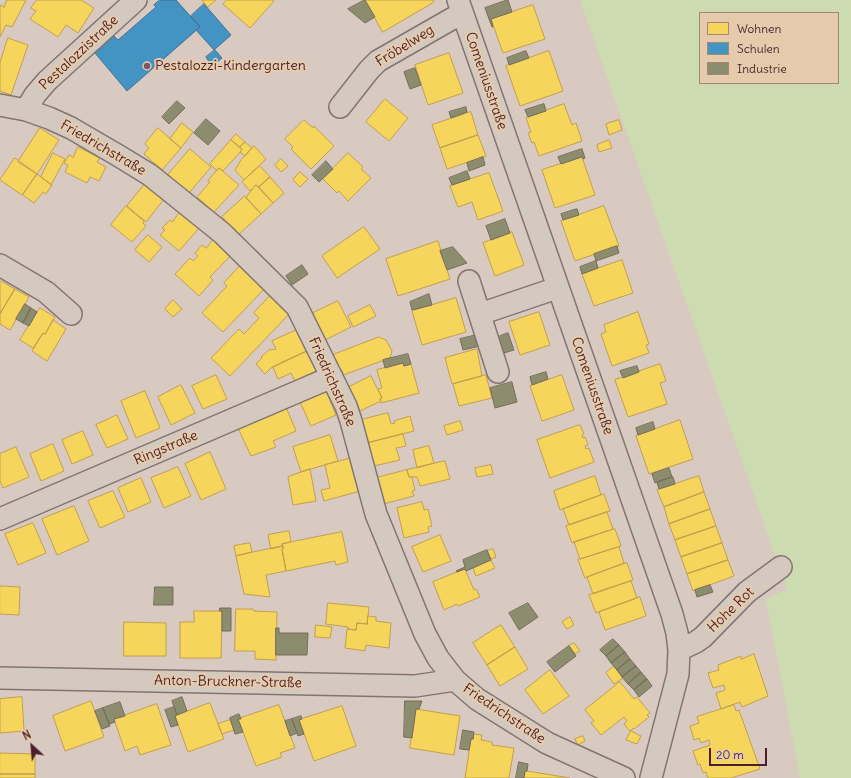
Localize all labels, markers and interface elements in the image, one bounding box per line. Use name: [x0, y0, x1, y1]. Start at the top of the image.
street label: Pestalozzistraße: [36, 12, 122, 94]
legend: [699, 12, 839, 84]
text: Wohnen: [737, 21, 782, 36]
street label: Fröbelweg: [373, 22, 437, 70]
street label: Comeniusstraße: [461, 30, 511, 132]
text: Schulen: [737, 41, 780, 56]
place label: Pestalozzi-Kindergarten: [155, 58, 306, 74]
marker: Pestalozzi-Kindergarten: [142, 61, 152, 71]
text: Industrie: [737, 61, 787, 76]
street label: Friedrichstraße: [57, 117, 149, 179]
street label: Friedrichstraße: [305, 335, 359, 429]
street label: Comeniusstraße: [567, 335, 617, 437]
street label: Ringstraße: [132, 427, 200, 469]
street label: Hohe Rot: [704, 584, 758, 636]
street label: Anton-Bruckner-Straße: [154, 672, 302, 692]
street label: Friedrichstraße: [460, 680, 548, 748]
north arrow: [12, 726, 52, 766]
text: N: [20, 727, 33, 743]
scale bar: [711, 740, 769, 766]
text: 20 m: [716, 747, 744, 762]

